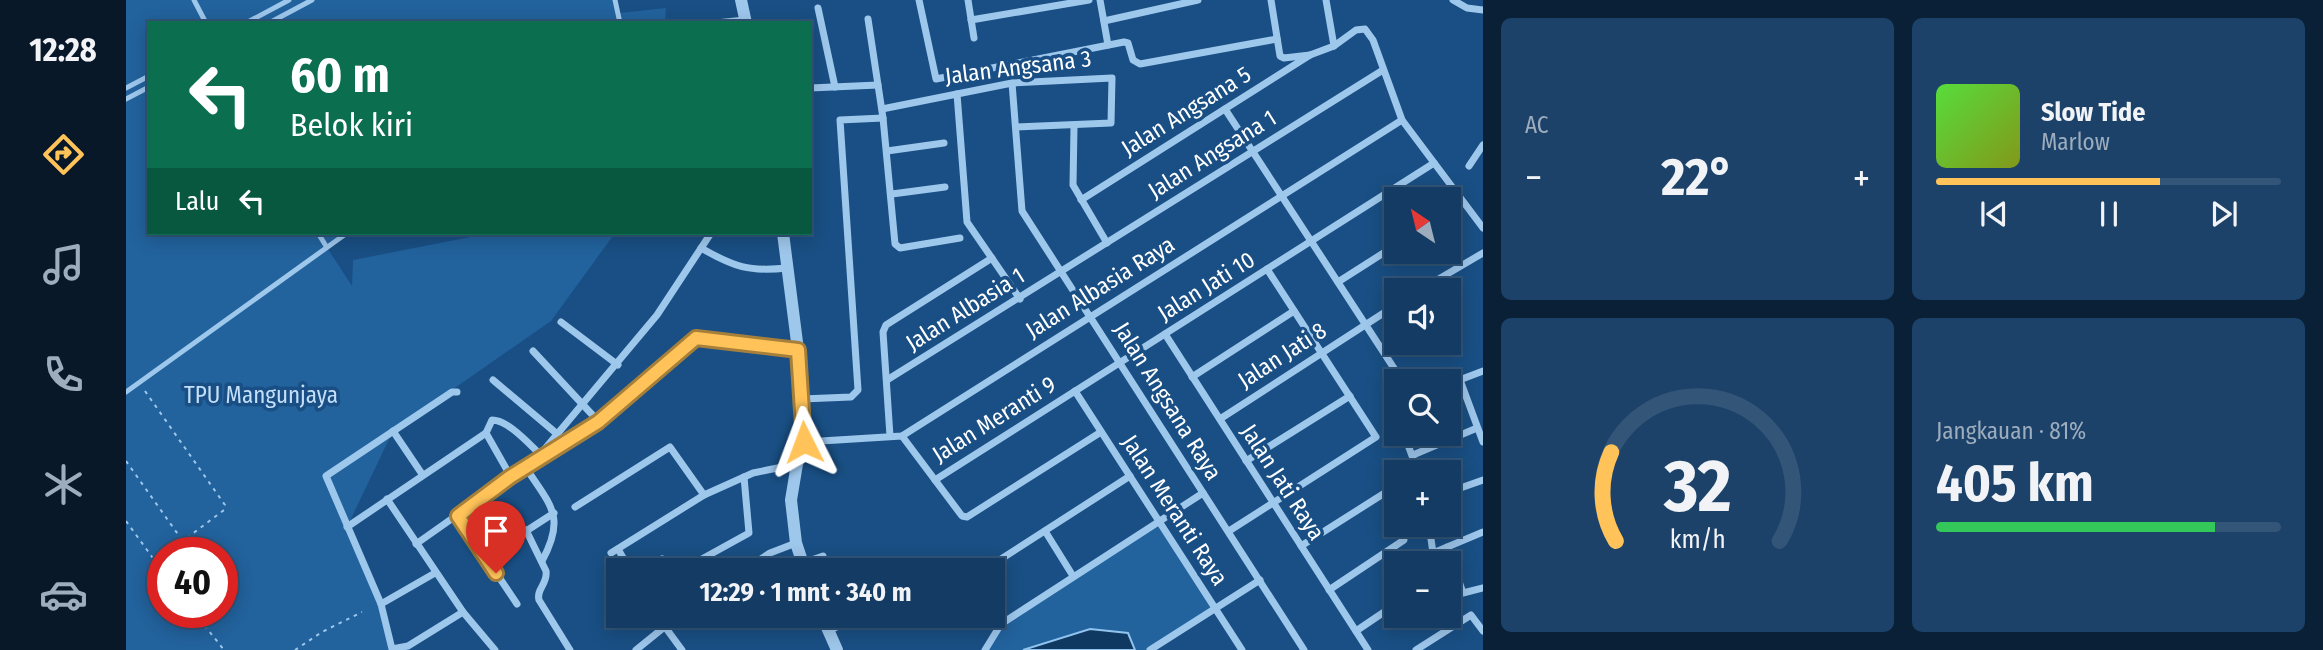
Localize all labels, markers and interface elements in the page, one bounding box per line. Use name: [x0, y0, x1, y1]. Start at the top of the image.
text: 12:28: [29, 31, 97, 69]
street label: Jalan Angsana 3: [943, 44, 1093, 90]
text: 60 m: [290, 46, 390, 105]
icon: left: [175, 49, 266, 140]
street label: Jalan Angsana 5: [1116, 60, 1256, 162]
text: Slow Tide: [2041, 97, 2145, 128]
street label: Jalan Angsana 1: [1143, 104, 1281, 204]
text: Belok kiri: [290, 106, 413, 144]
text: AC: [1525, 111, 1549, 139]
text: Marlow: [2041, 128, 2110, 156]
icon: directions: [39, 130, 88, 179]
text: 22°: [1661, 146, 1734, 209]
text: −: [1525, 155, 1542, 201]
text: +: [1853, 155, 1870, 201]
icon: left: [233, 182, 271, 220]
text: Lalu: [175, 186, 219, 217]
north arrow: [1384, 187, 1461, 264]
map controls: [1384, 187, 1461, 628]
icon: previous: [1975, 195, 2013, 233]
icon: pause: [2090, 195, 2128, 233]
icon: next: [2205, 195, 2243, 233]
street label: Jalan Albasia Raya: [1020, 230, 1180, 344]
icon: music: [39, 240, 88, 289]
street label: Jalan Jati 10: [1152, 245, 1260, 327]
street label: Jalan Albasia 1: [900, 261, 1030, 357]
button: sound: [1384, 278, 1461, 355]
street label: Jalan Jati 8: [1233, 316, 1331, 394]
street label: Jalan Angsana Raya: [1108, 317, 1228, 485]
icon: phone: [39, 350, 88, 399]
button: search: [1384, 369, 1461, 446]
street label: Jalan Meranti 9: [927, 370, 1061, 468]
park label: TPU Mangunjaya: [184, 381, 338, 409]
position arrow: [767, 405, 841, 479]
text: Jangkauan · 81%: [1936, 417, 2086, 445]
street label: Jalan Jati Raya: [1235, 419, 1331, 545]
street label: Jalan Meranti Raya: [1116, 430, 1234, 590]
text: 32: [1663, 443, 1731, 530]
text: 405 km: [1936, 452, 2094, 515]
icon: climate: [39, 460, 88, 509]
button: +: [1384, 460, 1461, 537]
pin: [466, 501, 526, 573]
icon: arrive: [477, 512, 515, 550]
text: km/h: [1670, 525, 1725, 555]
speed limit sign: 40: [147, 537, 238, 628]
button: −: [1384, 551, 1461, 628]
icon: car: [39, 570, 88, 619]
text: 12:29 · 1 mnt · 340 m: [700, 577, 911, 608]

